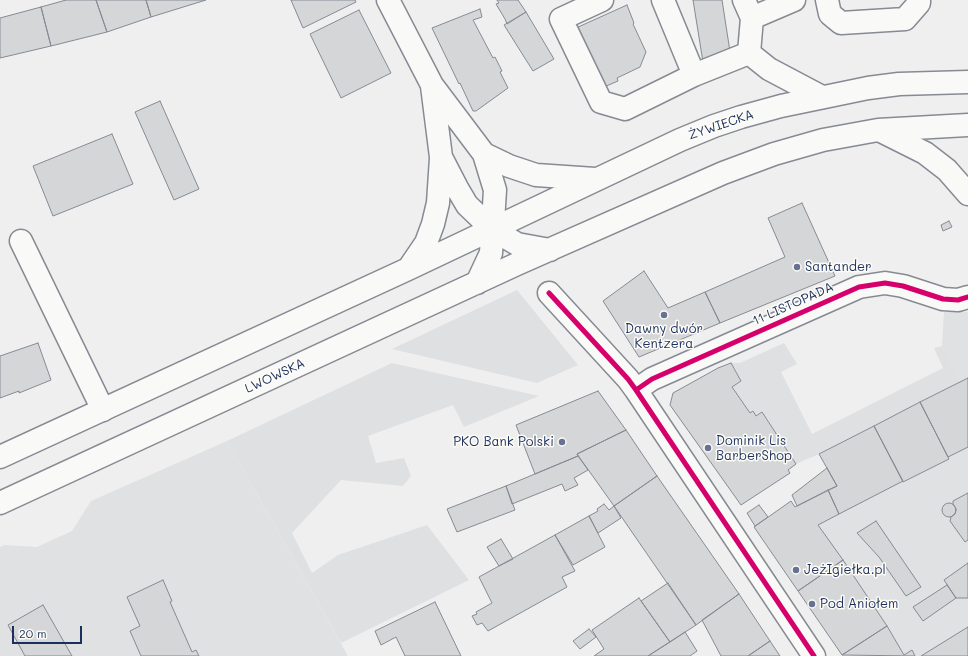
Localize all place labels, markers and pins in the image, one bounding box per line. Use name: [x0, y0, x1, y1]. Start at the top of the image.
place label: Santander: [805, 259, 871, 275]
marker: Santander: [792, 262, 802, 272]
marker: Dawny dwór Kentzera: [659, 310, 669, 320]
place label: Dawny dwór Kentzera: [625, 321, 703, 352]
place label: Dominik Lis BarberShop: [716, 433, 792, 464]
place label: PKO Bank Polski: [453, 434, 554, 450]
marker: PKO Bank Polski: [557, 437, 567, 447]
marker: Dominik Lis BarberShop: [703, 443, 713, 453]
place label: JeżIgiełka.pl: [804, 562, 886, 578]
marker: JeżIgiełka.pl: [791, 565, 801, 575]
place label: Pod Aniołem: [820, 596, 898, 612]
marker: Pod Aniołem: [807, 599, 817, 609]

